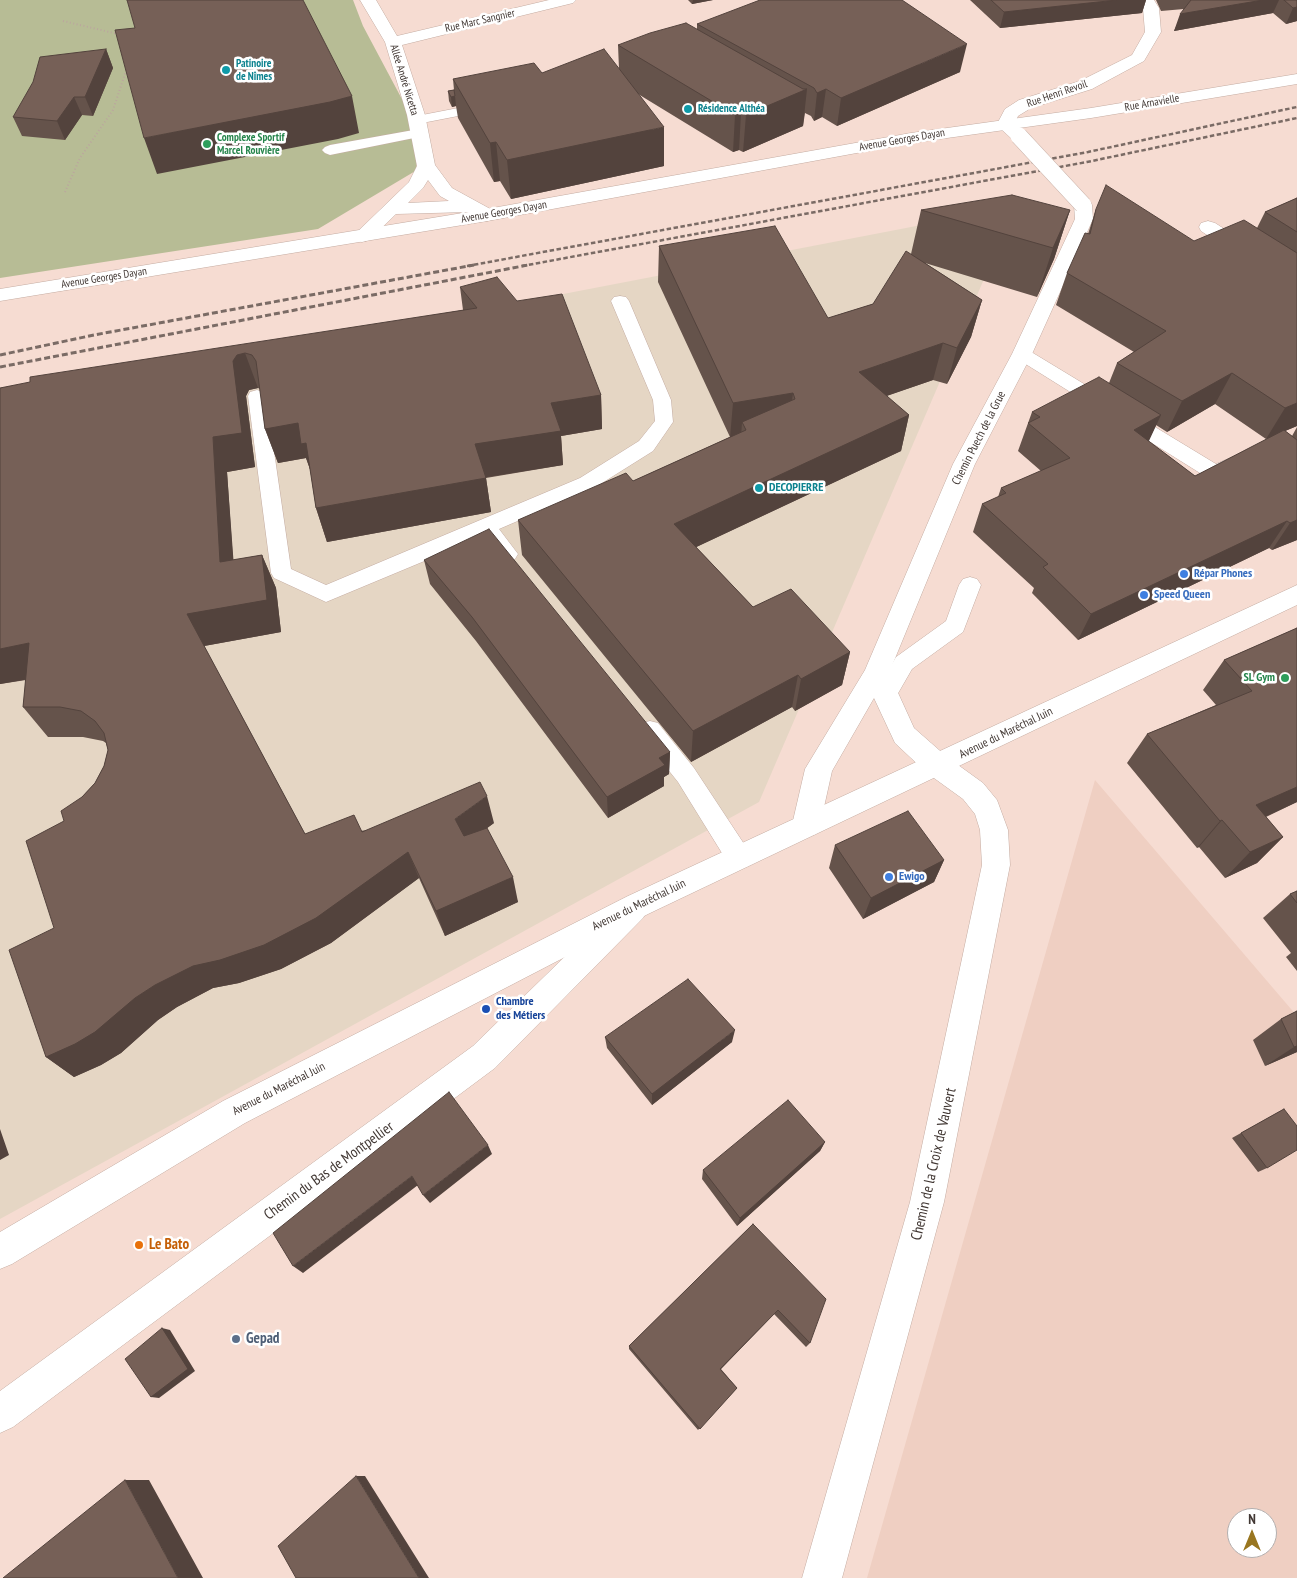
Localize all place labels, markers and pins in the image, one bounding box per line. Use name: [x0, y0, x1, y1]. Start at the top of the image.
place label: Patinoire de Nîmes: [236, 57, 272, 83]
marker: Patinoire de Nîmes: [220, 64, 232, 76]
place label: Résidence Althéa: [698, 102, 765, 116]
marker: Résidence Althéa: [682, 103, 694, 115]
place label: Complexe Sportif Marcel Rouvière: [217, 131, 284, 157]
marker: Complexe Sportif Marcel Rouvière: [201, 138, 213, 150]
place label: DECOPIERRE: [769, 481, 823, 495]
marker: DECOPIERRE: [753, 482, 765, 494]
place label: Répar Phones: [1194, 567, 1252, 581]
marker: Répar Phones: [1178, 568, 1190, 580]
place label: Speed Queen: [1154, 588, 1210, 602]
marker: Speed Queen: [1138, 589, 1150, 601]
place label: SL Gym: [1243, 671, 1275, 685]
marker: SL Gym: [1279, 672, 1291, 684]
place label: Ewigo: [899, 870, 925, 884]
marker: Ewigo: [883, 871, 895, 883]
place label: Chambre des Métiers: [496, 995, 545, 1023]
marker: Chambre des Métiers: [480, 1003, 492, 1015]
place label: Le Bato: [149, 1236, 189, 1254]
marker: Le Bato: [133, 1239, 145, 1251]
place label: Gepad: [246, 1330, 280, 1348]
marker: Gepad: [230, 1333, 242, 1345]

